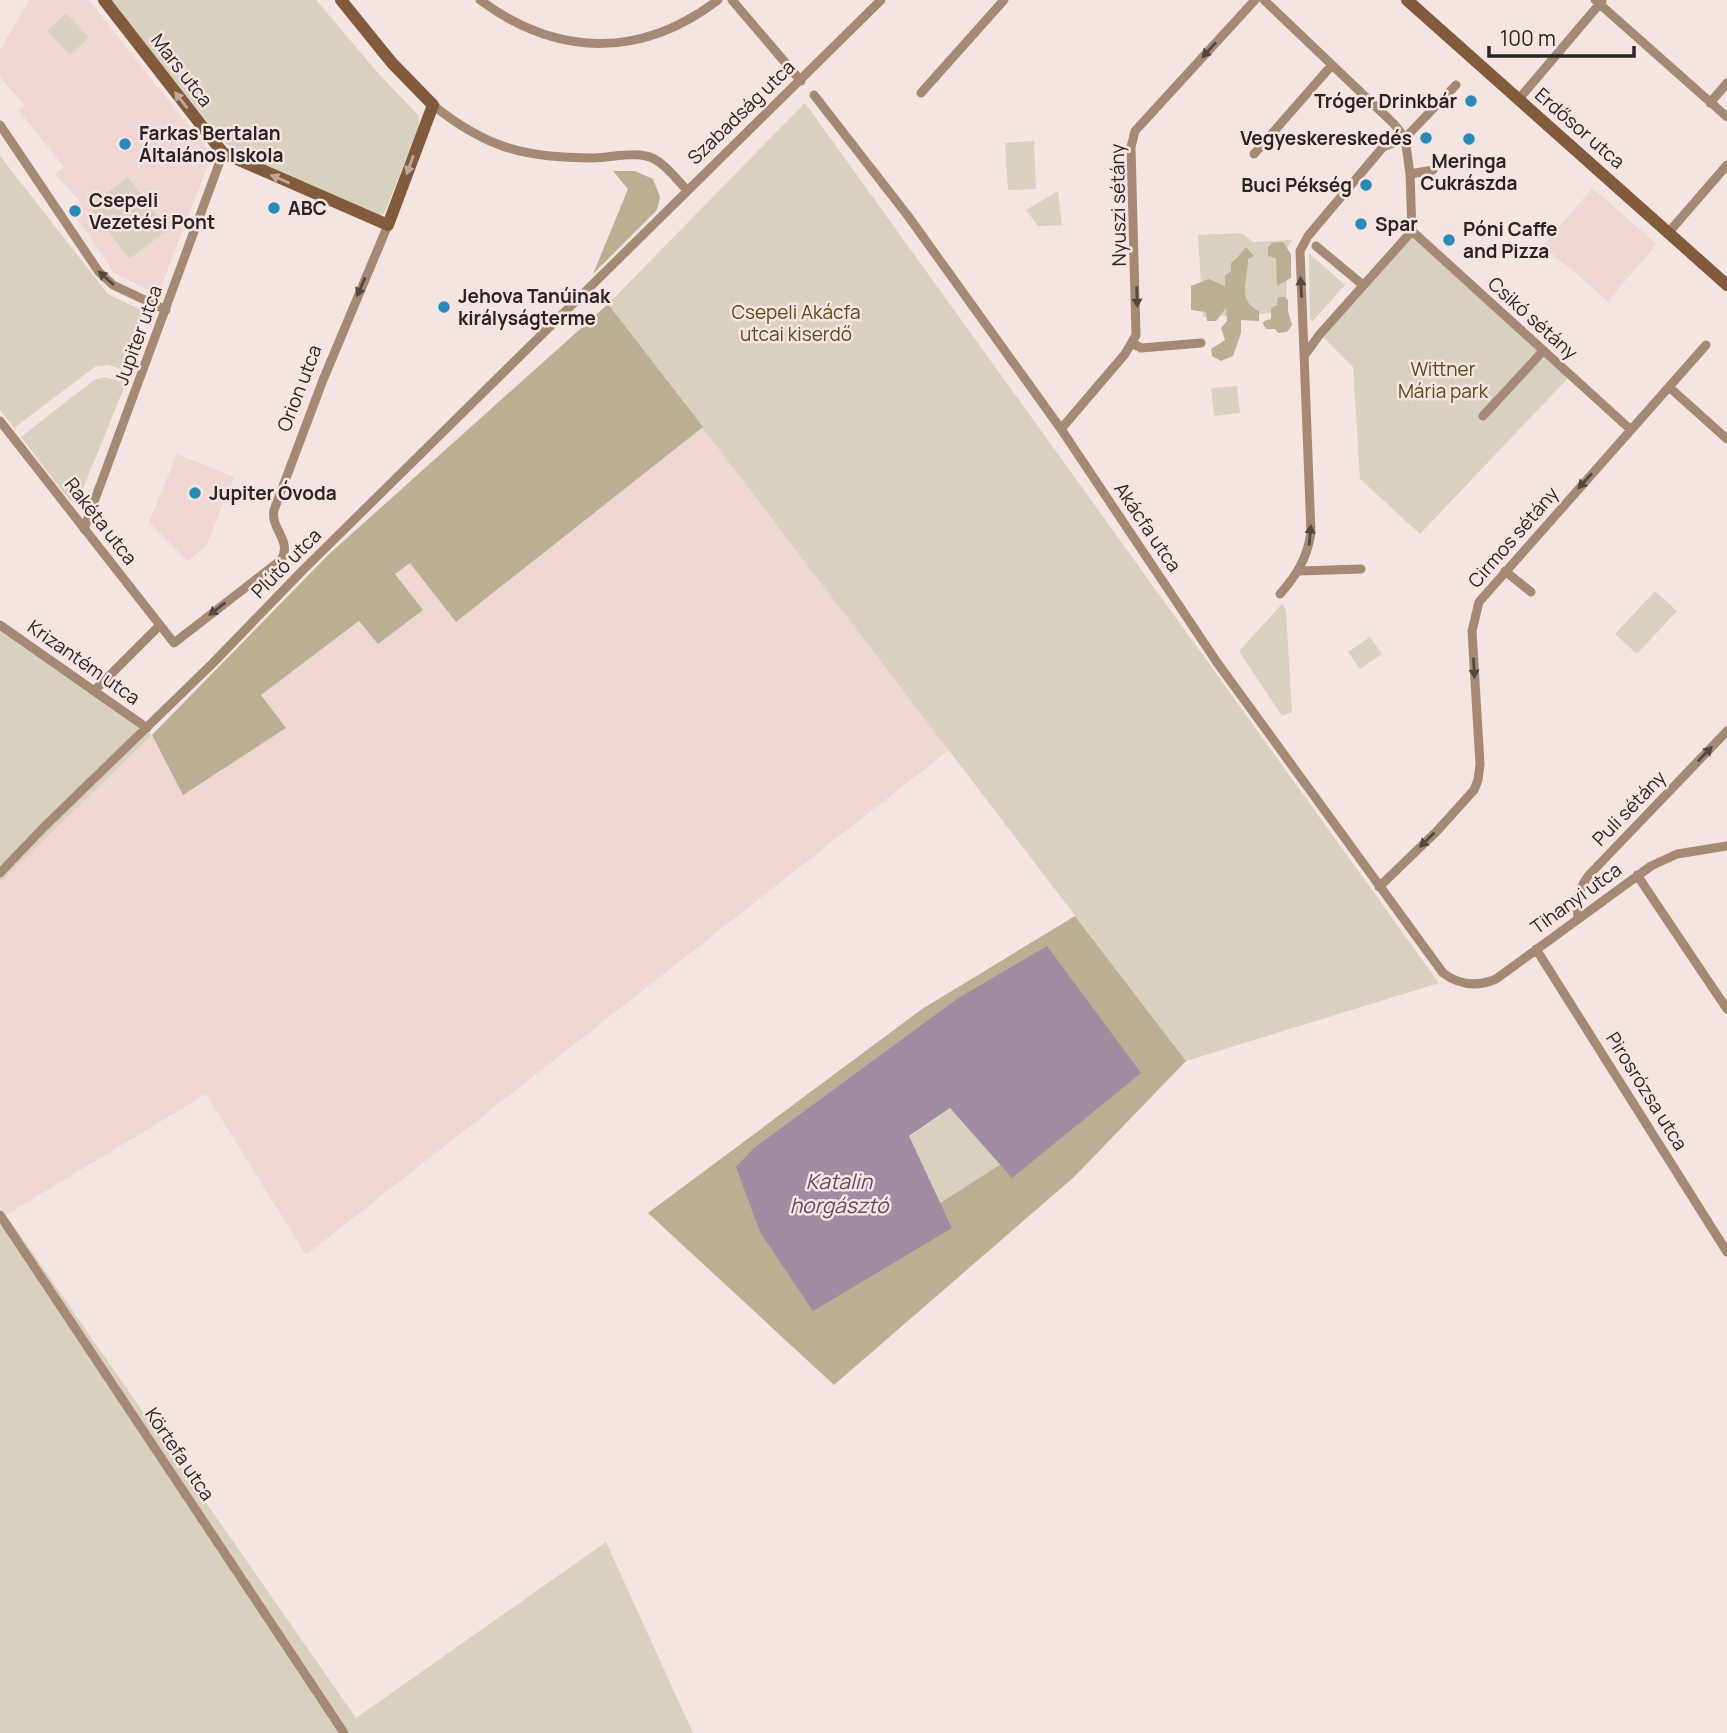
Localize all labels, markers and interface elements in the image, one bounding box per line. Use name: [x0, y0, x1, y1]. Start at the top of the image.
scale bar: [1489, 14, 1634, 58]
text: 100 m: [1500, 24, 1556, 52]
street label: Mars utca: [145, 28, 219, 112]
one-way arrow: [1202, 42, 1217, 59]
street label: Szabadság utca: [682, 54, 800, 170]
street label: Erdősor utca: [1529, 82, 1631, 174]
place label: Tróger Drinkbár: [1314, 88, 1457, 114]
one-way arrow: [173, 91, 188, 109]
marker: Tróger Drinkbár: [1463, 93, 1479, 109]
place label: Farkas Bertalan Általános Iskola: [139, 120, 284, 168]
place label: Vegyeskereskedés: [1240, 125, 1412, 151]
marker: Vegyeskereskedés: [1418, 130, 1434, 146]
marker: Meringa Cukrászda: [1461, 131, 1477, 147]
marker: Farkas Bertalan Általános Iskola: [117, 136, 133, 152]
street label: Nyuszi sétány: [1104, 143, 1132, 267]
place label: Meringa Cukrászda: [1421, 148, 1517, 196]
one-way arrow: [405, 155, 416, 176]
place label: Buci Pékség: [1241, 172, 1352, 198]
one-way arrow: [270, 173, 290, 185]
marker: Buci Pékség: [1358, 177, 1374, 193]
place label: Csepeli Vezetési Pont: [89, 187, 215, 235]
place label: ABC: [288, 195, 327, 221]
marker: ABC: [266, 200, 282, 216]
marker: Csepeli Vezetési Pont: [67, 203, 83, 219]
place label: Spar: [1375, 211, 1418, 237]
marker: Spar: [1353, 216, 1369, 232]
place label: Póni Caffe and Pizza: [1463, 216, 1557, 264]
marker: Póni Caffe and Pizza: [1441, 232, 1457, 248]
one-way arrow: [97, 270, 115, 286]
street label: Csikó sétány: [1483, 271, 1583, 365]
one-way arrow: [1295, 276, 1306, 298]
one-way arrow: [355, 277, 366, 298]
street label: Jupiter utca: [108, 282, 168, 388]
place label: Jehova Tanúinak királyságterme: [458, 283, 611, 331]
one-way arrow: [1131, 287, 1142, 309]
marker: Jehova Tanúinak királyságterme: [436, 299, 452, 315]
park label: Csepeli Akácfa utcai kiserdő: [732, 299, 860, 347]
street label: Orion utca: [271, 341, 327, 435]
park label: Wittner Mária park: [1398, 356, 1489, 404]
street label: Rakéta utca: [59, 472, 143, 570]
one-way arrow: [1577, 472, 1593, 490]
street label: Akácfa utca: [1108, 477, 1188, 577]
place label: Jupiter Óvoda: [209, 480, 337, 506]
street label: Cirmos sétány: [1462, 481, 1564, 593]
marker: Jupiter Óvoda: [187, 485, 203, 501]
street label: Plútó utca: [245, 522, 327, 604]
one-way arrow: [1305, 524, 1316, 546]
one-way arrow: [208, 602, 226, 617]
street label: Krizantém utca: [23, 614, 145, 710]
one-way arrow: [1469, 657, 1480, 679]
one-way arrow: [1697, 746, 1713, 763]
street label: Puli sétány: [1586, 765, 1672, 851]
one-way arrow: [1419, 831, 1436, 848]
street label: Tihanyi utca: [1525, 856, 1627, 940]
street label: Pirosrózsa utca: [1600, 1027, 1694, 1155]
water label: Katalin horgásztó: [790, 1167, 890, 1219]
street label: Körtefa utca: [139, 1402, 221, 1506]

